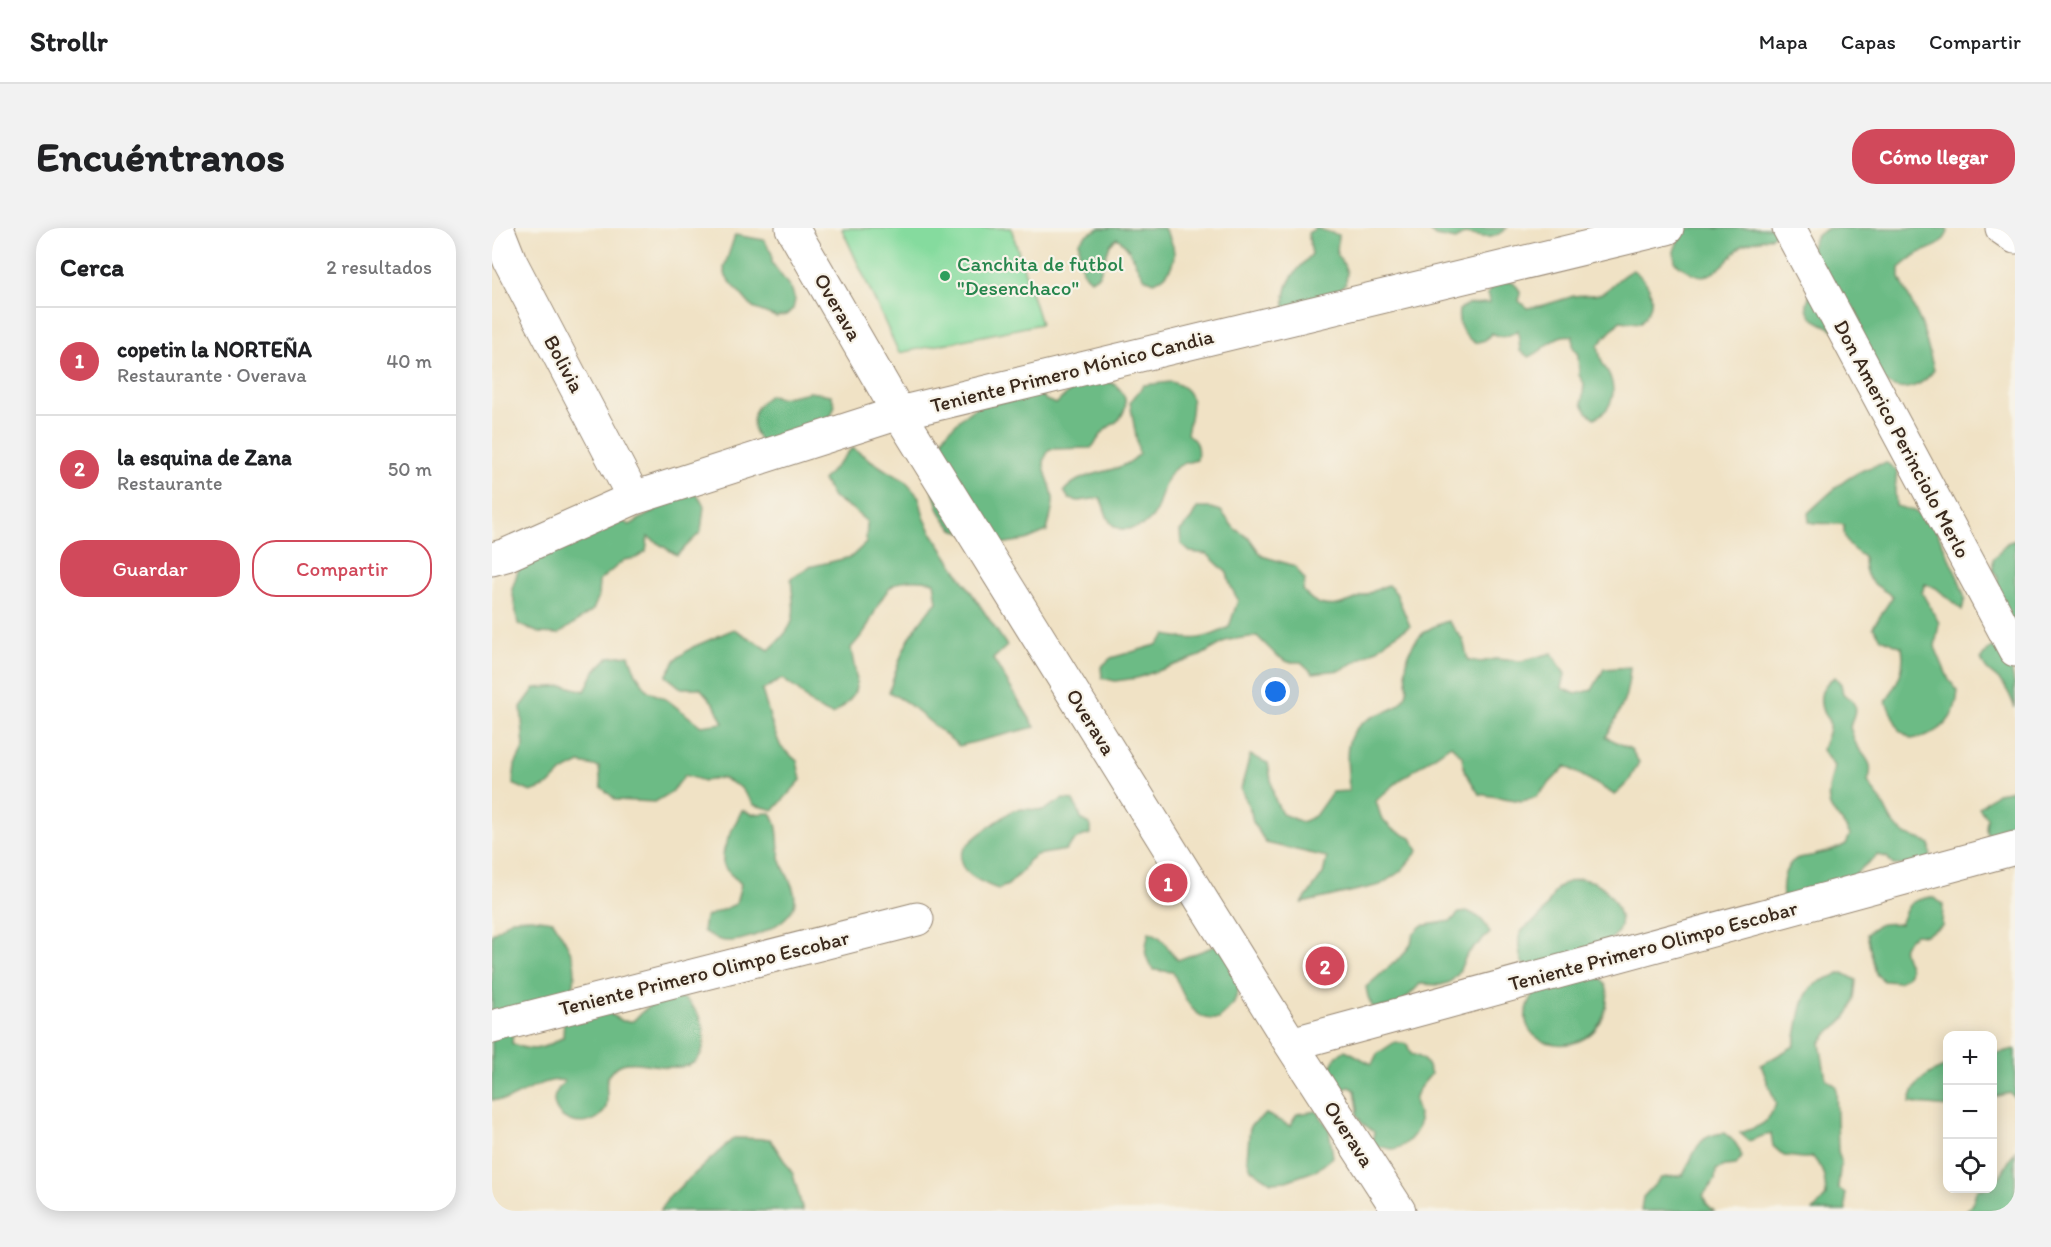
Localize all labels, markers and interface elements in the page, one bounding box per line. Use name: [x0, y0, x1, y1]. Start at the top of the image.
text: Strollr: [30, 24, 108, 58]
text: Mapa: [1759, 29, 1808, 54]
text: Capas: [1841, 29, 1896, 54]
text: Compartir: [1929, 29, 2021, 54]
button: Cómo llegar: [1852, 129, 2015, 184]
text: Encuéntranos: [36, 131, 285, 182]
text: Cerca: [60, 251, 124, 283]
place label: Canchita de futbol "Desenchaco": [957, 251, 1124, 300]
text: 2 resultados: [326, 255, 432, 279]
street label: Overava: [809, 269, 868, 345]
marker: Canchita de futbol "Desenchaco": [938, 269, 952, 283]
street label: Don Americo Perinciolo Merlo: [1829, 315, 1976, 562]
street label: Teniente Primero Mónico Candia: [928, 323, 1216, 418]
street label: Bolivia: [539, 331, 590, 397]
text: copetin la NORTEÑA: [117, 336, 312, 363]
text: 1: [75, 349, 84, 373]
text: 40 m: [386, 349, 432, 373]
text: Restaurante · Overava: [117, 363, 307, 387]
text: la esquina de Zana: [117, 444, 292, 471]
text: 2: [74, 457, 85, 481]
text: 50 m: [388, 457, 432, 481]
text: Restaurante: [117, 471, 222, 495]
button: Guardar: [60, 540, 240, 597]
button: Compartir: [252, 540, 432, 597]
your location: [1261, 677, 1290, 706]
street label: Overava: [1061, 684, 1122, 760]
pin: 1: [1148, 860, 1188, 906]
street label: Teniente Primero Olimpo Escobar: [1506, 895, 1801, 996]
street label: Teniente Primero Olimpo Escobar: [556, 924, 852, 1021]
pin: 2: [1306, 944, 1344, 988]
map controls: [1943, 1031, 1997, 1193]
button: +: [1943, 1031, 1997, 1085]
button: −: [1943, 1085, 1997, 1139]
street label: Overava: [1319, 1096, 1380, 1172]
button: locate: [1943, 1139, 1997, 1193]

